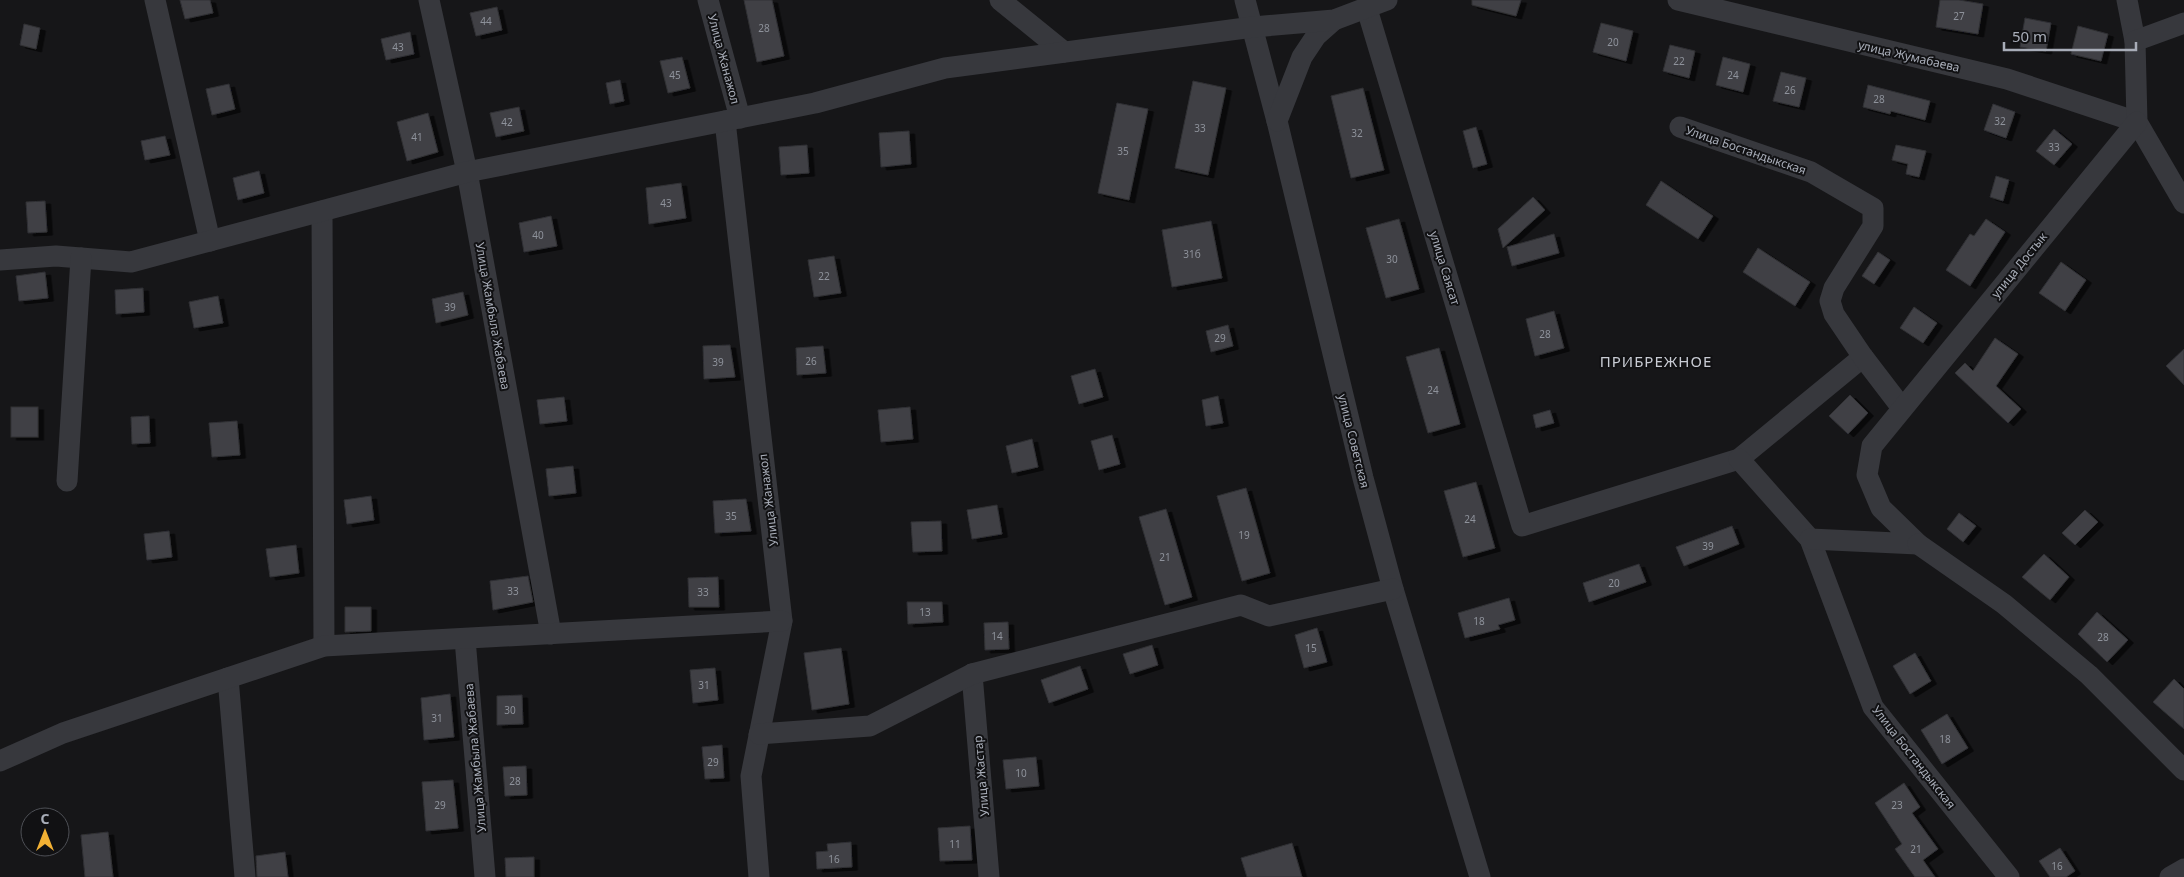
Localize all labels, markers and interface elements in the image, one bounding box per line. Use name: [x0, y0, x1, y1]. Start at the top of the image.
house number: 27: [1953, 9, 1965, 23]
street label: Улица Жанажол: [704, 12, 744, 106]
house number: 44: [480, 14, 492, 28]
scale bar: [2004, 20, 2136, 52]
house number: 28: [758, 21, 770, 35]
text: 50 m: [2012, 26, 2047, 46]
house number: 20: [1607, 35, 1619, 49]
street label: улица Жумабаева: [1857, 36, 1961, 76]
house number: 43: [392, 40, 404, 54]
house number: 22: [1673, 54, 1685, 68]
house number: 45: [669, 68, 681, 82]
house number: 24: [1727, 68, 1739, 82]
house number: 26: [1784, 83, 1796, 97]
house number: 28: [1873, 92, 1885, 106]
house number: 32: [1994, 114, 2006, 128]
house number: 42: [501, 115, 513, 129]
house number: 33: [1194, 121, 1206, 135]
street label: Улица Бостандыкская: [1683, 121, 1809, 179]
house number: 32: [1351, 126, 1363, 140]
house number: 41: [411, 130, 423, 144]
house number: 33: [2048, 140, 2060, 154]
house number: 35: [1117, 144, 1129, 158]
house number: 43: [660, 196, 672, 210]
house number: 40: [532, 228, 544, 242]
street label: улица Достык: [1987, 228, 2051, 301]
street label: улица Саясат: [1426, 229, 1464, 307]
street label: Улица Жамбыла Жабаева: [472, 241, 514, 391]
house number: 31б: [1183, 247, 1201, 261]
house number: 30: [1386, 252, 1398, 266]
house number: 22: [818, 269, 830, 283]
house number: 39: [444, 300, 456, 314]
house number: 28: [1539, 327, 1551, 341]
house number: 29: [1214, 331, 1226, 345]
district label: ПРИБРЕЖНОЕ: [1600, 351, 1712, 371]
house number: 26: [805, 354, 817, 368]
house number: 39: [712, 355, 724, 369]
house number: 24: [1427, 383, 1439, 397]
street label: улица Советская: [1334, 392, 1374, 490]
street label: Улица Жанажол: [754, 453, 782, 547]
house number: 35: [725, 509, 737, 523]
house number: 24: [1464, 512, 1476, 526]
house number: 19: [1238, 528, 1250, 542]
house number: 39: [1702, 539, 1714, 553]
house number: 21: [1159, 550, 1171, 564]
house number: 20: [1608, 576, 1620, 590]
house number: 33: [507, 584, 519, 598]
house number: 33: [697, 585, 709, 599]
house number: 13: [919, 605, 931, 619]
house number: 18: [1473, 614, 1485, 628]
house number: 14: [991, 629, 1003, 643]
house number: 28: [2097, 630, 2109, 644]
house number: 15: [1305, 641, 1317, 655]
house number: 31: [698, 678, 710, 692]
street label: Улица Жамбыла Жабаева: [460, 683, 490, 833]
street label: Улица Бостандыкская: [1868, 702, 1960, 812]
house number: 30: [504, 703, 516, 717]
house number: 31: [431, 711, 443, 725]
house number: 18: [1939, 732, 1951, 746]
street label: Улица Жастар: [969, 735, 993, 817]
house number: 29: [707, 755, 719, 769]
house number: 10: [1015, 766, 1027, 780]
house number: 28: [509, 774, 521, 788]
house number: 29: [434, 798, 446, 812]
house number: 23: [1891, 798, 1903, 812]
north arrow: [20, 807, 70, 857]
text: С: [40, 809, 50, 828]
house number: 11: [949, 837, 961, 851]
house number: 21: [1910, 842, 1922, 856]
house number: 16: [828, 852, 840, 866]
house number: 16: [2051, 859, 2063, 873]

